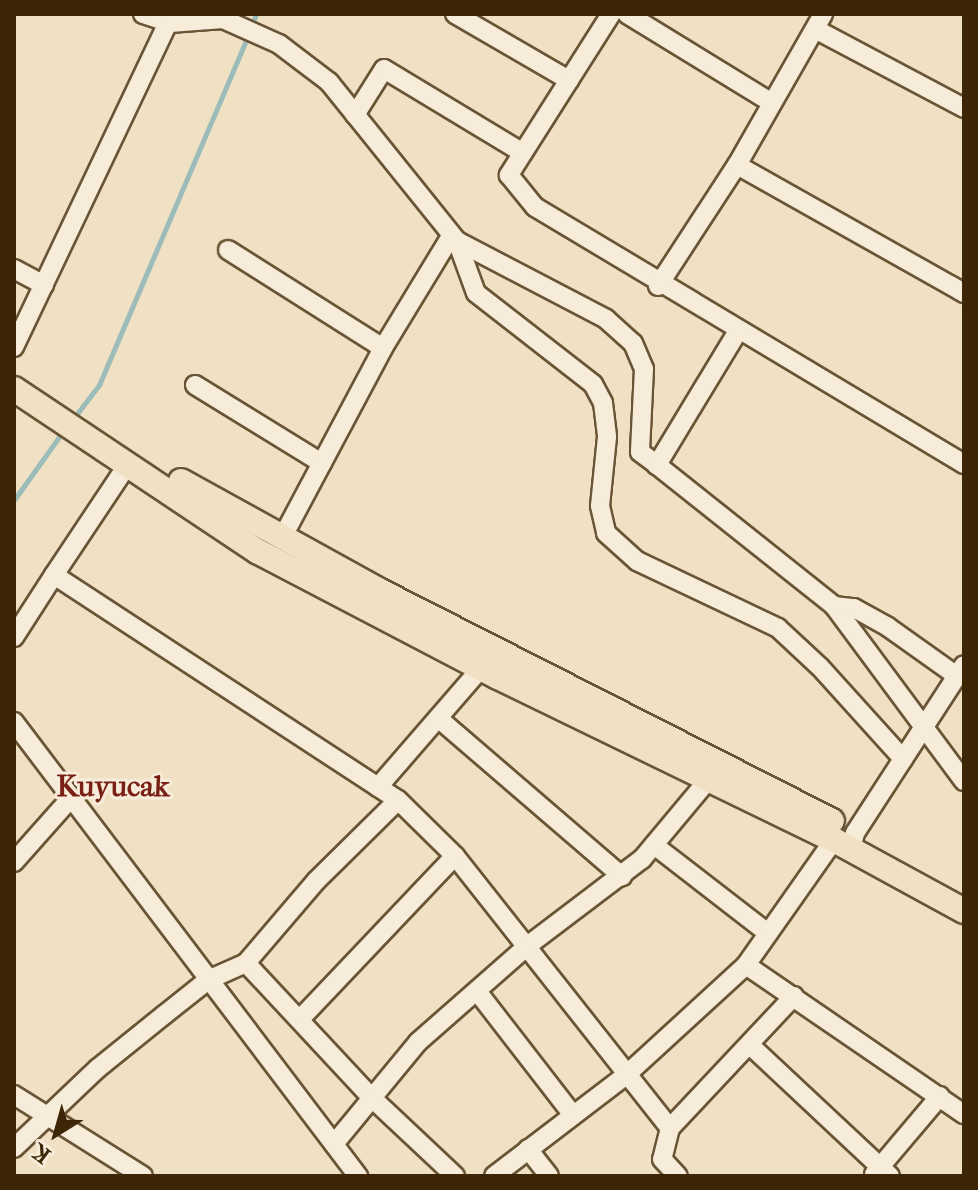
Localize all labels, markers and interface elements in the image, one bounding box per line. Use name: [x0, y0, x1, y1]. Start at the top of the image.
district label: Kuyucak: [56, 769, 170, 805]
north arrow: [16, 1094, 96, 1174]
text: K: [27, 1138, 56, 1168]

